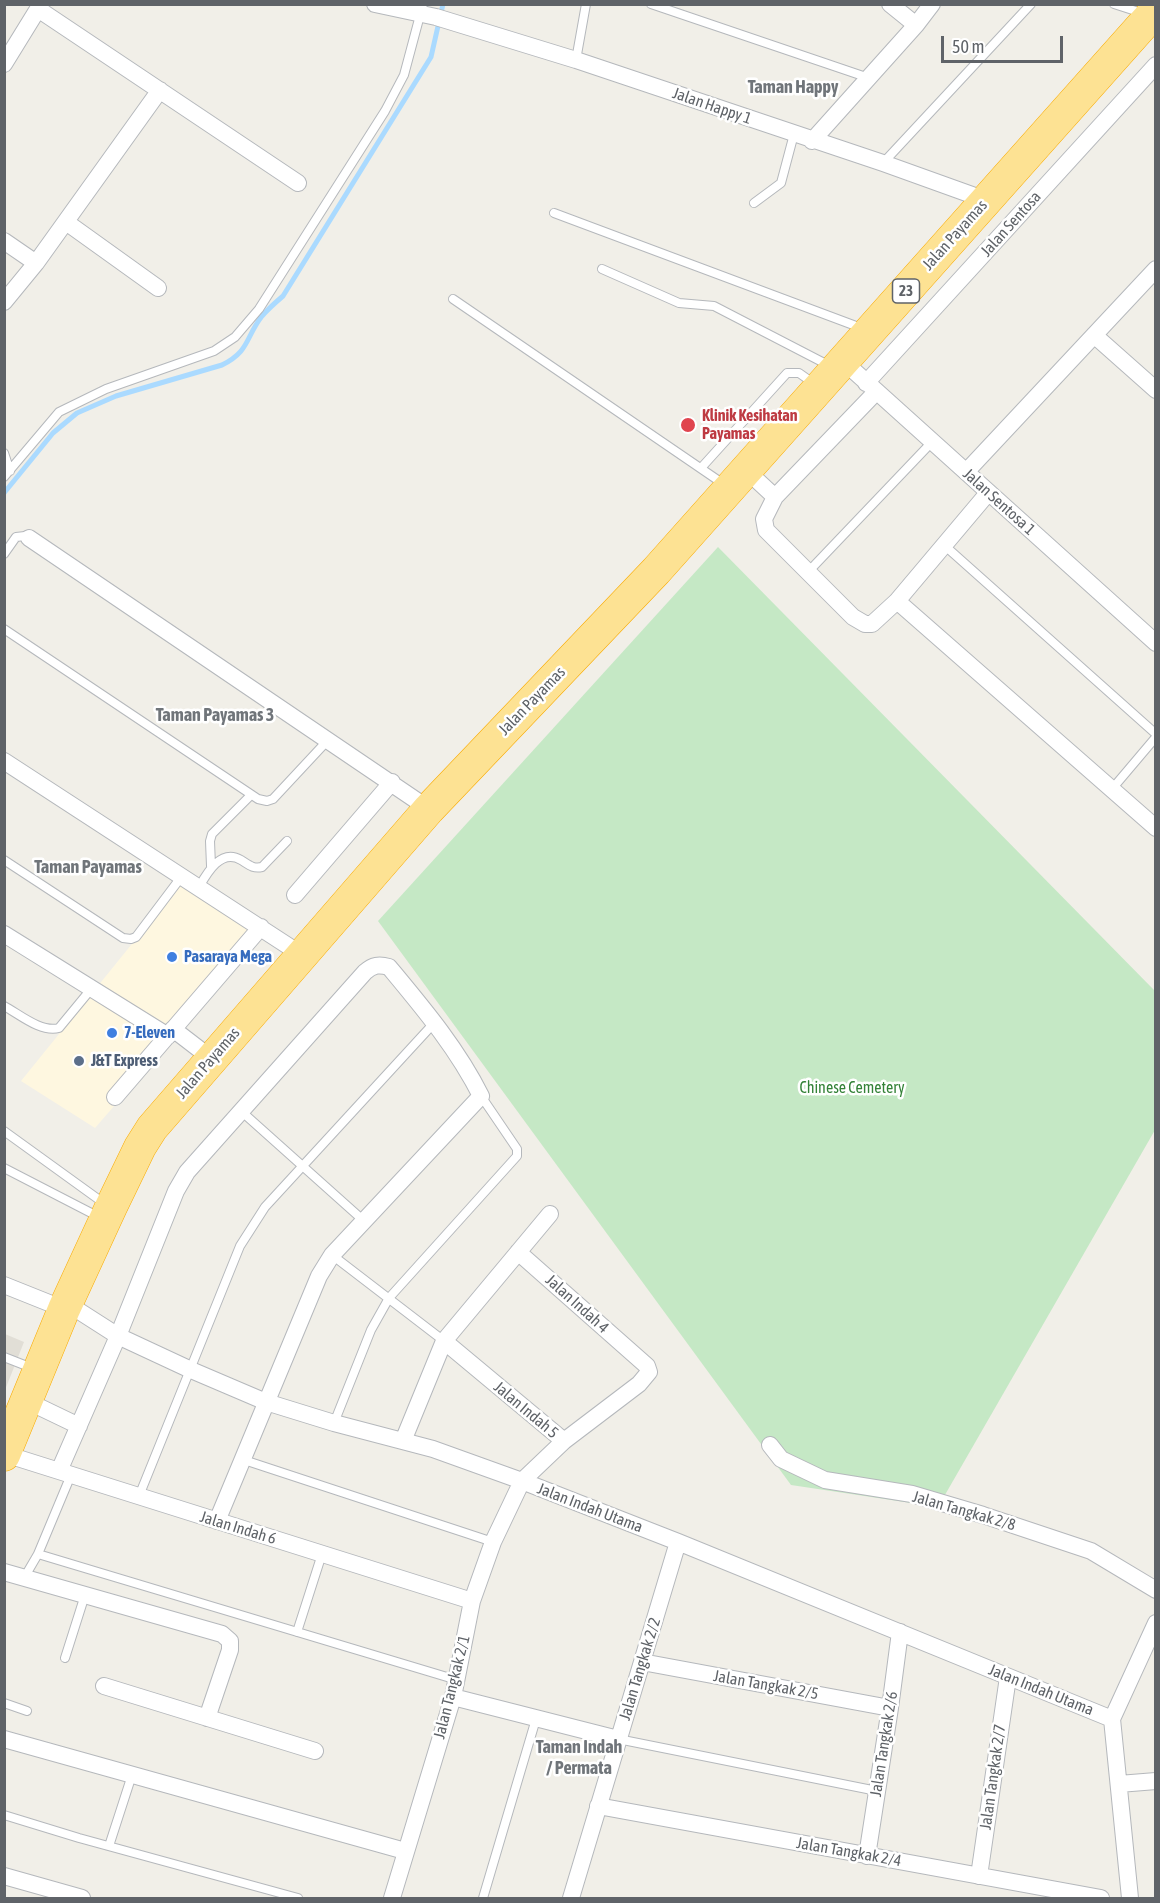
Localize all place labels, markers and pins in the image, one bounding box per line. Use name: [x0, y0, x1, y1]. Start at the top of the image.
place label: Klinik Kesihatan Payamas: [702, 406, 798, 444]
marker: Klinik Kesihatan Payamas: [679, 416, 697, 434]
place label: Pasaraya Mega: [184, 947, 272, 967]
marker: Pasaraya Mega: [165, 950, 179, 964]
place label: 7-Eleven: [124, 1023, 175, 1043]
marker: 7-Eleven: [105, 1026, 119, 1040]
place label: J&T Express: [91, 1051, 158, 1071]
marker: J&T Express: [72, 1054, 86, 1068]

